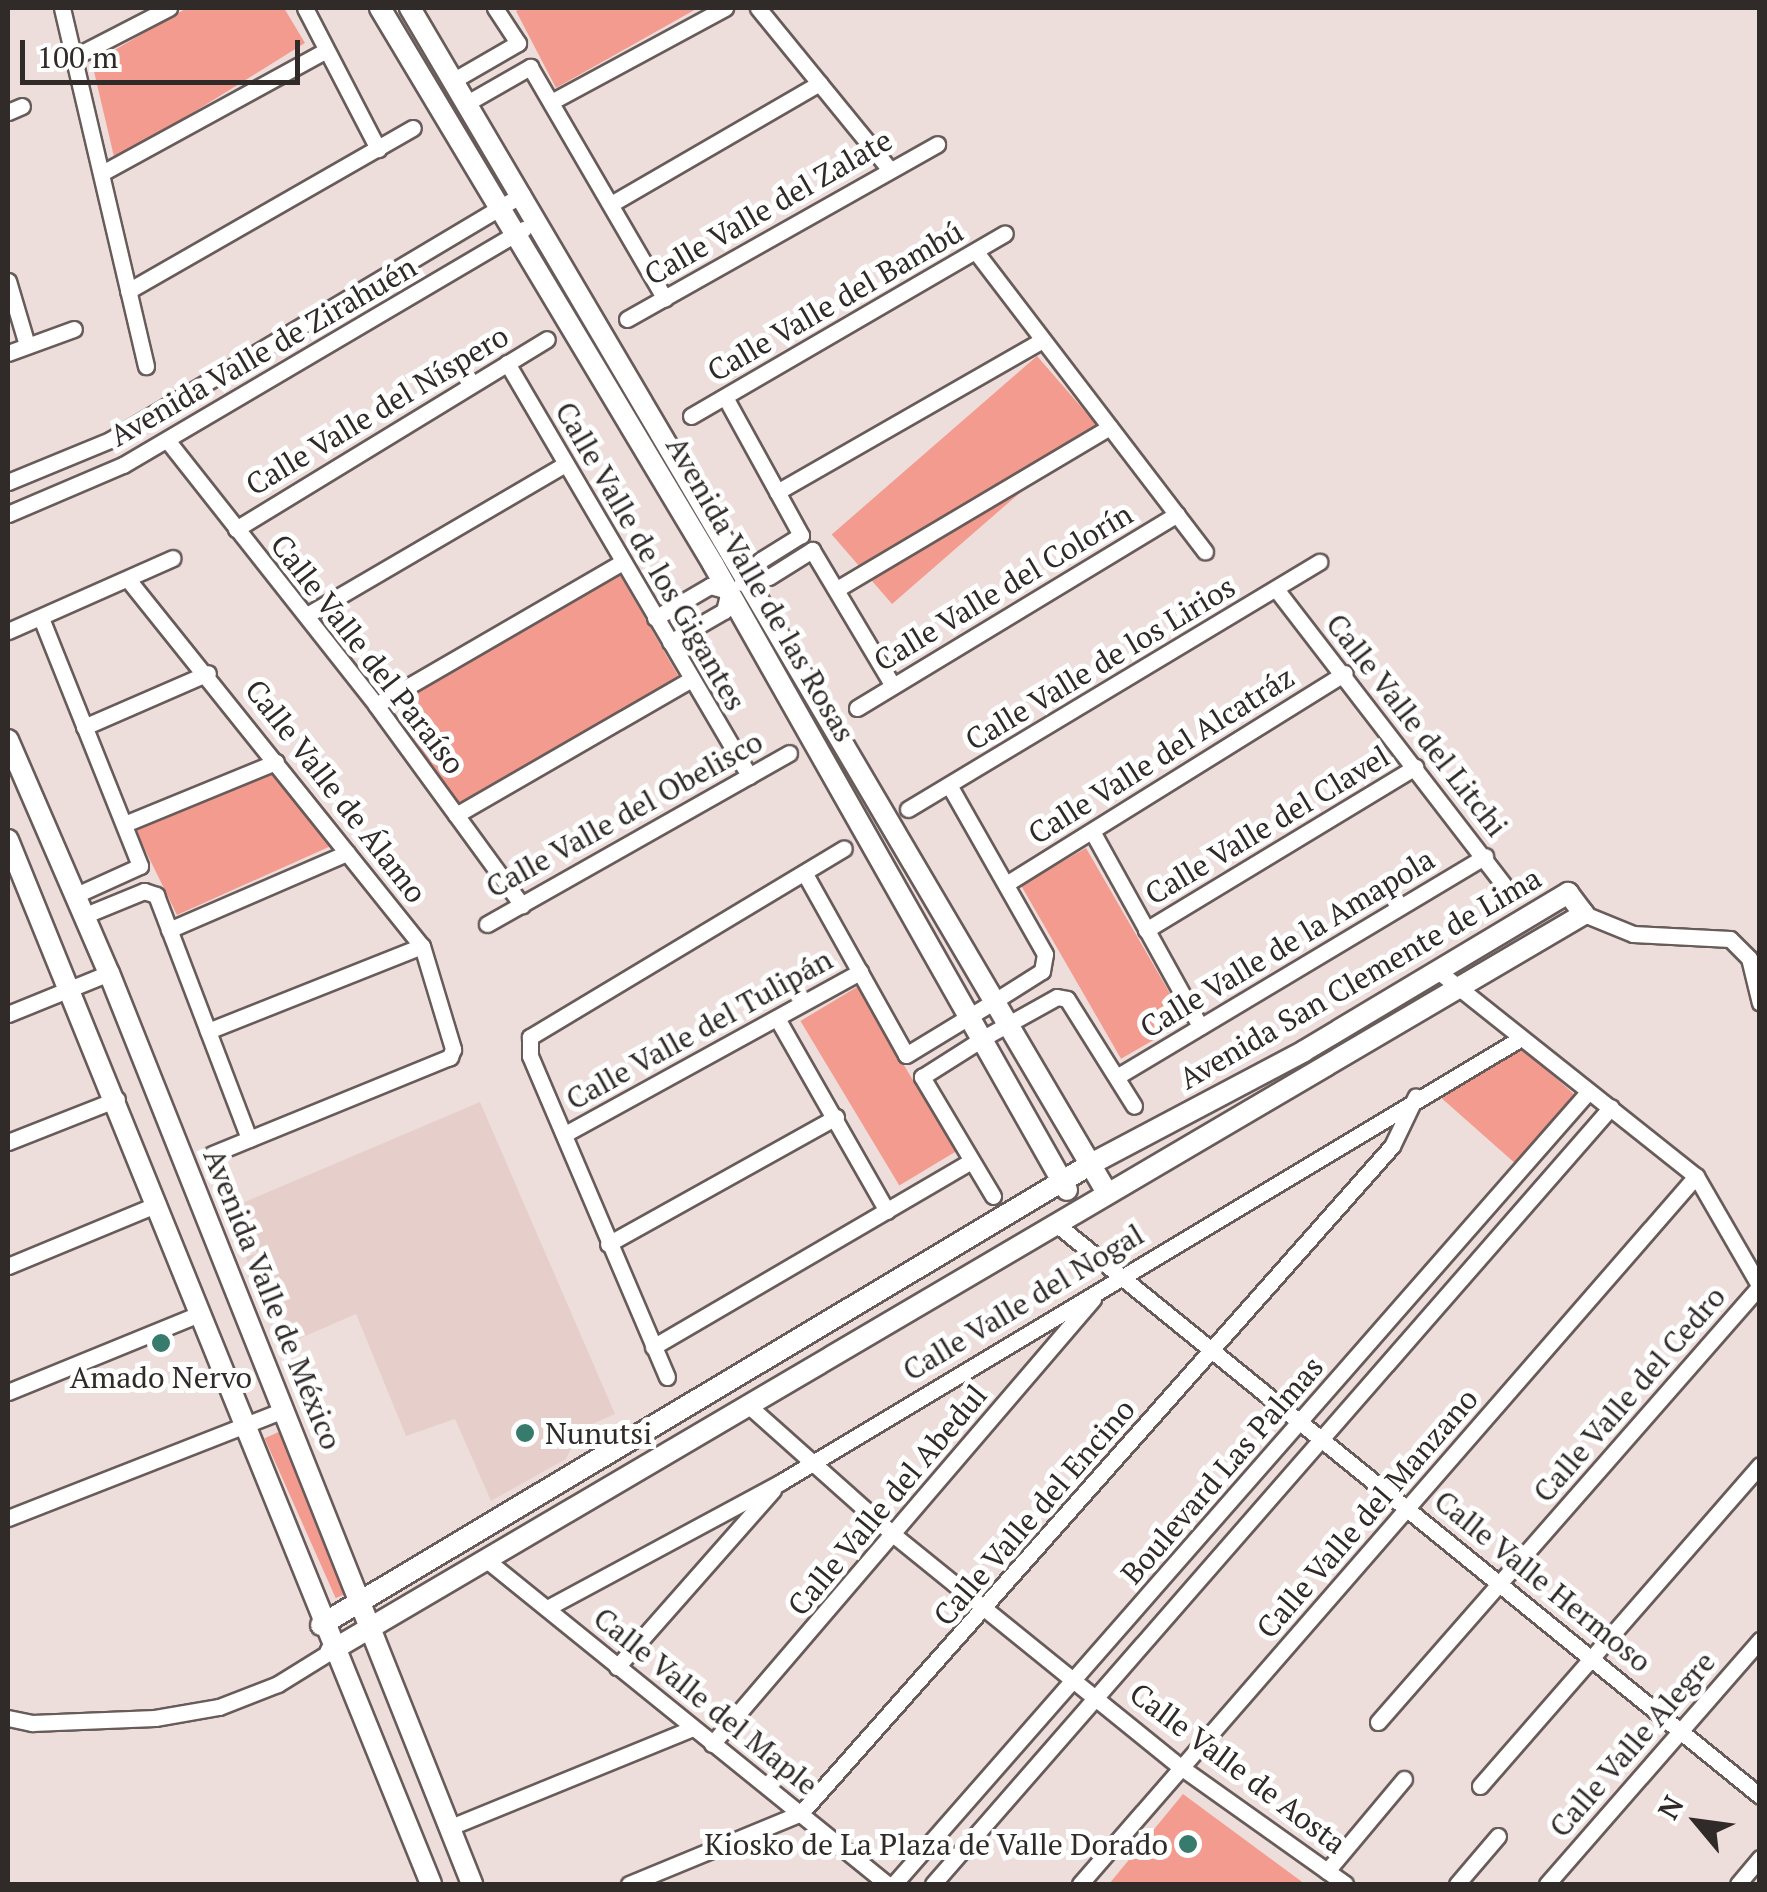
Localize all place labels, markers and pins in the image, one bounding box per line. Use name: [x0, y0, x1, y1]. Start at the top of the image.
marker: Amado Nervo: [150, 1332, 172, 1354]
place label: Amado Nervo: [70, 1359, 252, 1395]
place label: Nunutsi: [545, 1415, 652, 1451]
marker: Nunutsi: [514, 1422, 536, 1444]
place label: Kiosko de La Plaza de Valle Dorado: [703, 1826, 1168, 1862]
marker: Kiosko de La Plaza de Valle Dorado: [1177, 1833, 1199, 1855]

